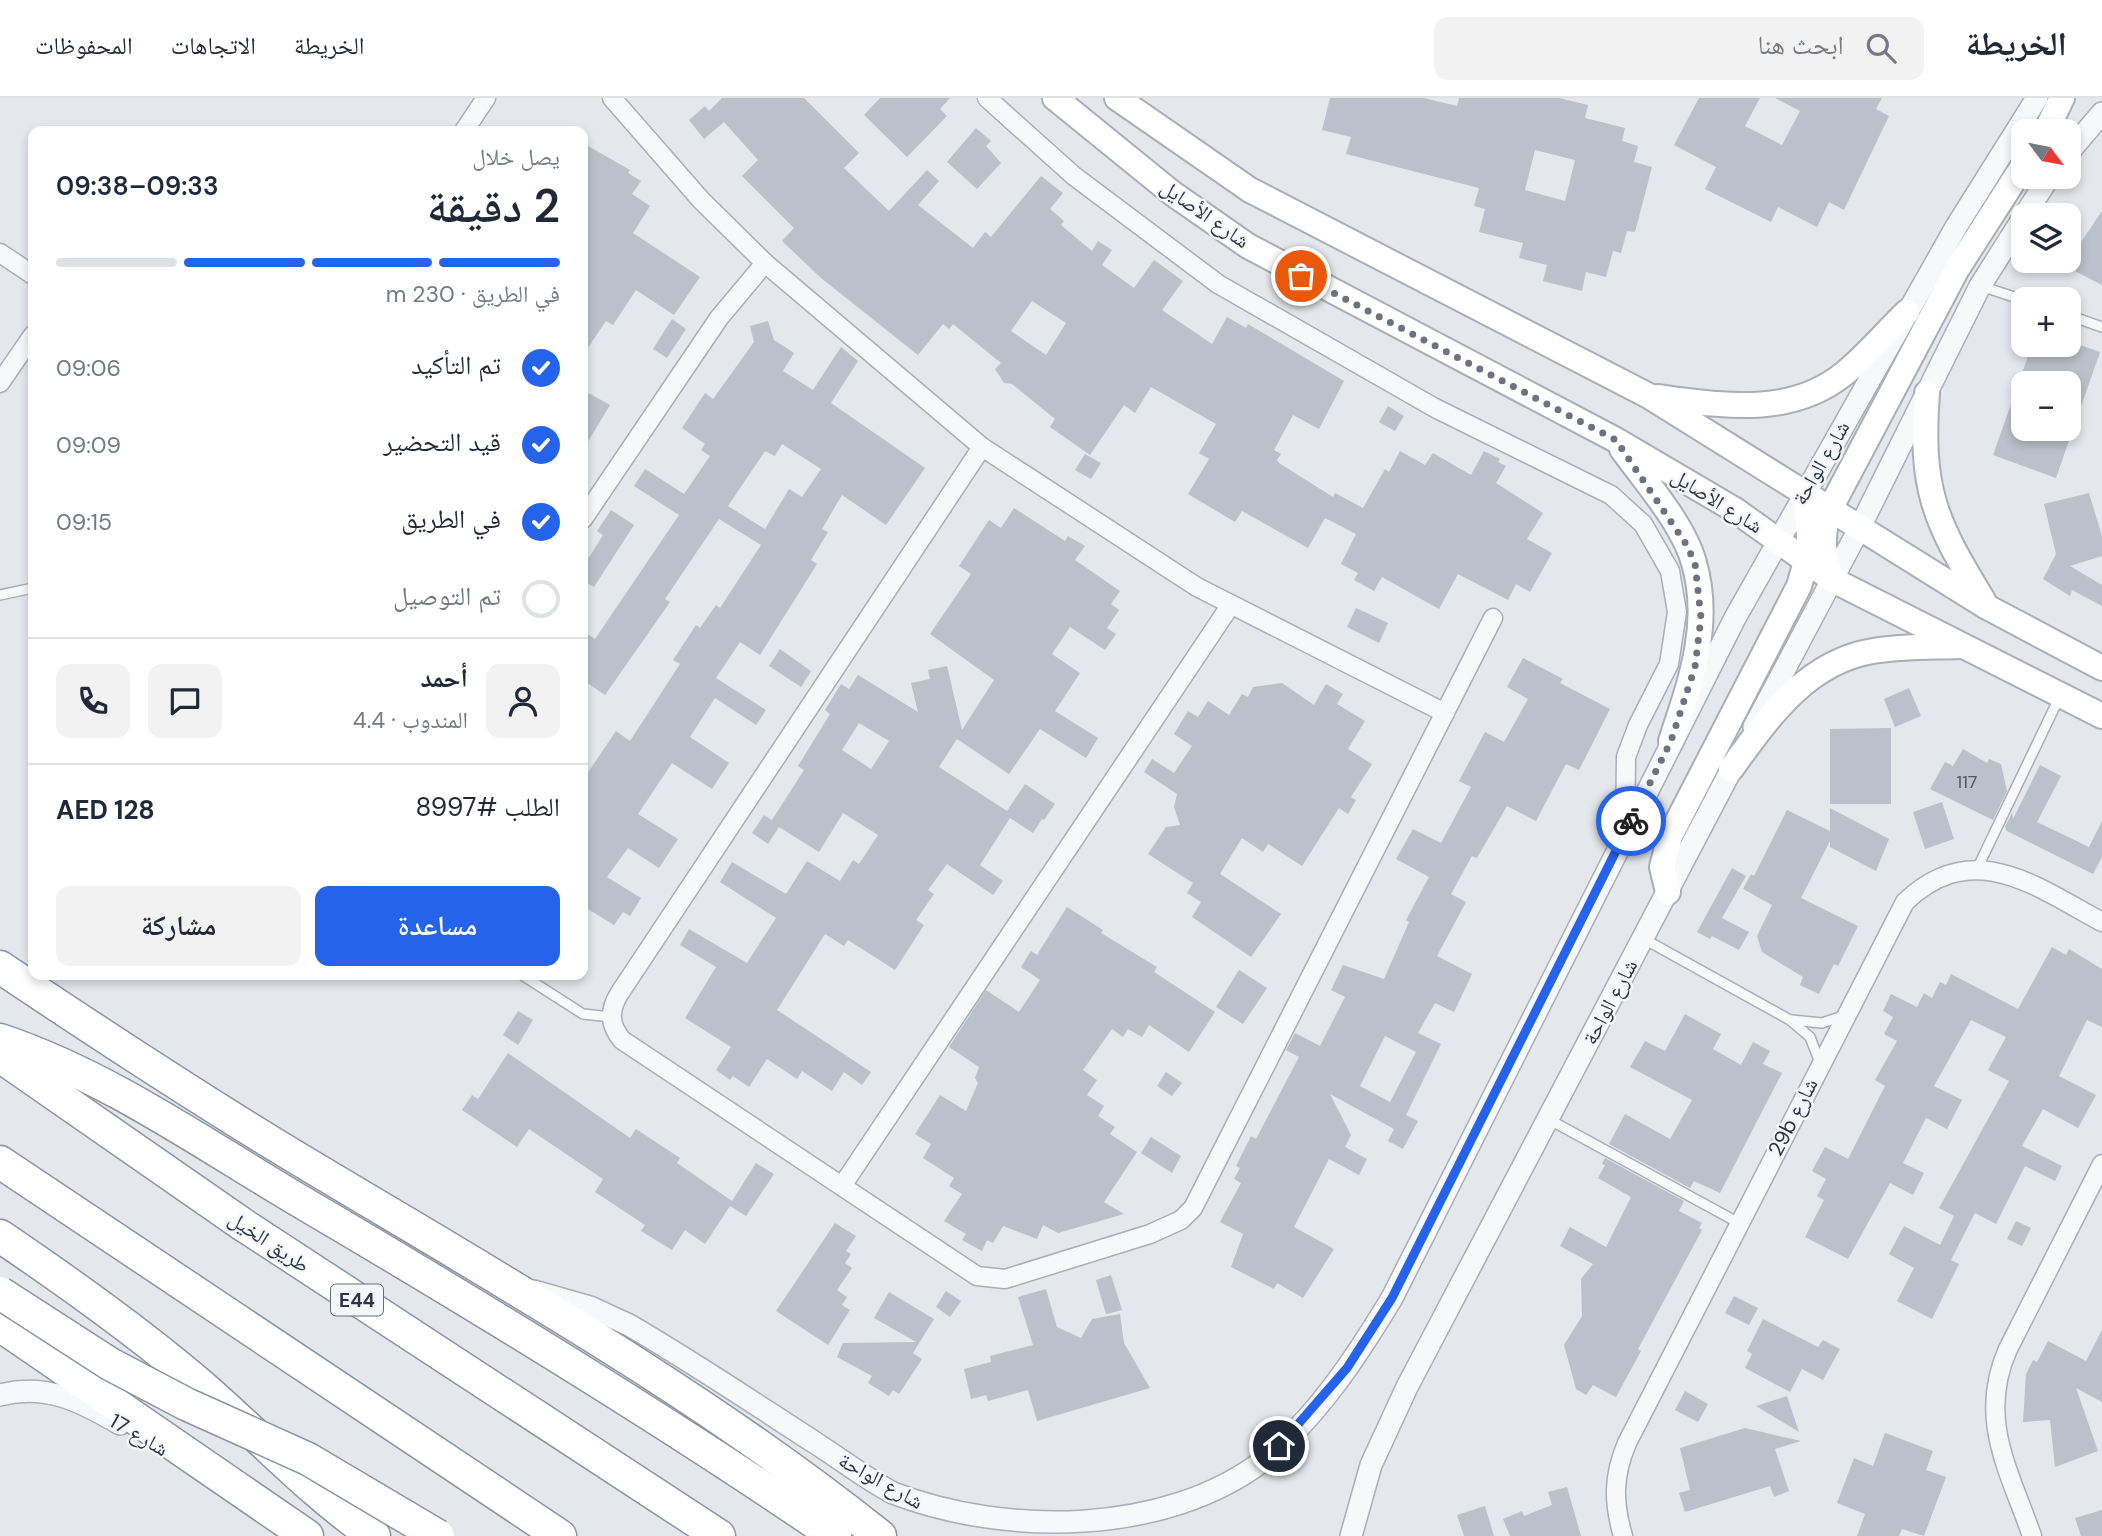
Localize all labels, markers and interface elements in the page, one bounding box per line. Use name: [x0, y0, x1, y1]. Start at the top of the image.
search box: [1434, 17, 1924, 80]
text: الخريطة: [1966, 22, 2067, 65]
text: ابحث هنا: [1758, 28, 1844, 62]
icon: search: [1862, 29, 1900, 67]
text: المحفوظات: [35, 30, 133, 61]
text: الاتجاهات: [171, 30, 256, 61]
text: الخريطة: [294, 30, 365, 61]
north arrow: [2011, 119, 2081, 189]
map controls: [2011, 119, 2081, 441]
text: يصل خلال: [472, 142, 560, 172]
text: 09:33–09:38: [56, 169, 219, 203]
street label: شارع الأصايل: [1155, 173, 1255, 255]
text: 2 دقيقة: [427, 176, 560, 236]
button: layers: [2011, 203, 2081, 273]
pin: [1271, 246, 1331, 306]
icon: bag: [1282, 257, 1320, 295]
text: في الطريق · 230 m: [386, 279, 560, 309]
button: +: [2011, 287, 2081, 357]
text: تم التأكيد: [411, 348, 501, 382]
icon: check: [522, 349, 560, 387]
text: 09:06: [56, 353, 121, 383]
button: −: [2011, 371, 2081, 441]
street label: شارع الواحة: [1786, 416, 1856, 510]
text: قيد التحضير: [383, 425, 501, 459]
icon: check: [522, 426, 560, 464]
text: 09:09: [56, 430, 121, 460]
street label: شارع الأصايل: [1666, 462, 1768, 540]
text: في الطريق: [401, 502, 501, 536]
icon: check: [522, 503, 560, 541]
text: 09:15: [56, 507, 112, 537]
text: تم التوصيل: [393, 579, 501, 613]
text: أحمد: [420, 661, 468, 695]
button: phone: [56, 664, 130, 738]
button: chat: [148, 664, 222, 738]
button: person: [486, 664, 560, 738]
text: المندوب · 4.4: [353, 705, 468, 735]
house number: 117: [1957, 770, 1977, 794]
courier: [1596, 786, 1666, 856]
text: الطلب #8997: [416, 790, 560, 824]
text: AED 128: [56, 793, 155, 827]
icon: bike: [1612, 802, 1650, 840]
button: مشاركة: [56, 886, 301, 966]
button: مساعدة: [315, 886, 560, 966]
street label: شارع الواحة: [1576, 955, 1644, 1049]
street label: 29b شارع: [1762, 1073, 1824, 1161]
street label: طريق الخيل: [223, 1205, 315, 1279]
road number: E44: [331, 1284, 383, 1316]
street label: 17 شارع: [105, 1407, 173, 1463]
pin: [1249, 1416, 1309, 1476]
icon: home: [1260, 1427, 1298, 1465]
street label: شارع الواحة: [834, 1446, 928, 1516]

